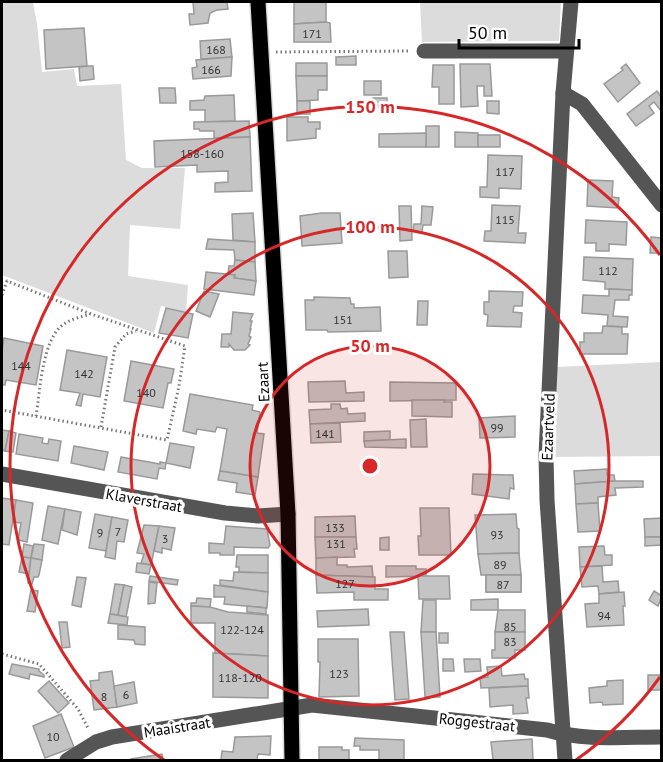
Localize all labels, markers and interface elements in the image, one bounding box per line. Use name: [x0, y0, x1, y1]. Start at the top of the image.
scale bar: [459, 12, 579, 50]
text: 50 m: [468, 21, 507, 44]
house number: 171: [302, 26, 322, 41]
house number: 168: [206, 42, 226, 57]
house number: 166: [201, 62, 221, 77]
text: 150 m: [345, 95, 395, 118]
house number: 158-160: [180, 146, 224, 161]
house number: 117: [495, 164, 515, 179]
house number: 115: [495, 212, 515, 227]
text: 100 m: [345, 215, 395, 238]
house number: 112: [598, 263, 618, 278]
house number: 151: [333, 312, 353, 327]
text: 50 m: [350, 334, 390, 357]
house number: 144: [11, 358, 31, 373]
street label: Ezaart: [252, 361, 274, 403]
house number: 142: [74, 366, 94, 381]
house number: 140: [136, 385, 156, 400]
street label: Ezaartveld: [537, 393, 559, 461]
house number: 99: [490, 420, 504, 435]
house number: 141: [315, 426, 335, 441]
centre of rings: [360, 456, 380, 476]
street label: Klaverstraat: [104, 484, 184, 516]
house number: 133: [325, 520, 345, 535]
house number: 7: [115, 524, 121, 539]
house number: 9: [97, 525, 103, 540]
house number: 93: [490, 527, 504, 542]
house number: 3: [162, 531, 168, 546]
house number: 131: [326, 536, 346, 551]
house number: 89: [493, 557, 507, 572]
house number: 127: [335, 576, 355, 591]
house number: 87: [496, 577, 510, 592]
house number: 94: [597, 608, 611, 623]
house number: 85: [503, 619, 517, 634]
house number: 122-124: [220, 622, 264, 637]
house number: 83: [503, 634, 517, 649]
house number: 123: [329, 666, 349, 681]
house number: 118-120: [218, 670, 262, 685]
house number: 6: [123, 687, 129, 702]
house number: 8: [101, 689, 107, 704]
street label: Roggestraat: [438, 709, 516, 735]
street label: Maaistraat: [142, 712, 212, 742]
house number: 10: [46, 729, 60, 744]

